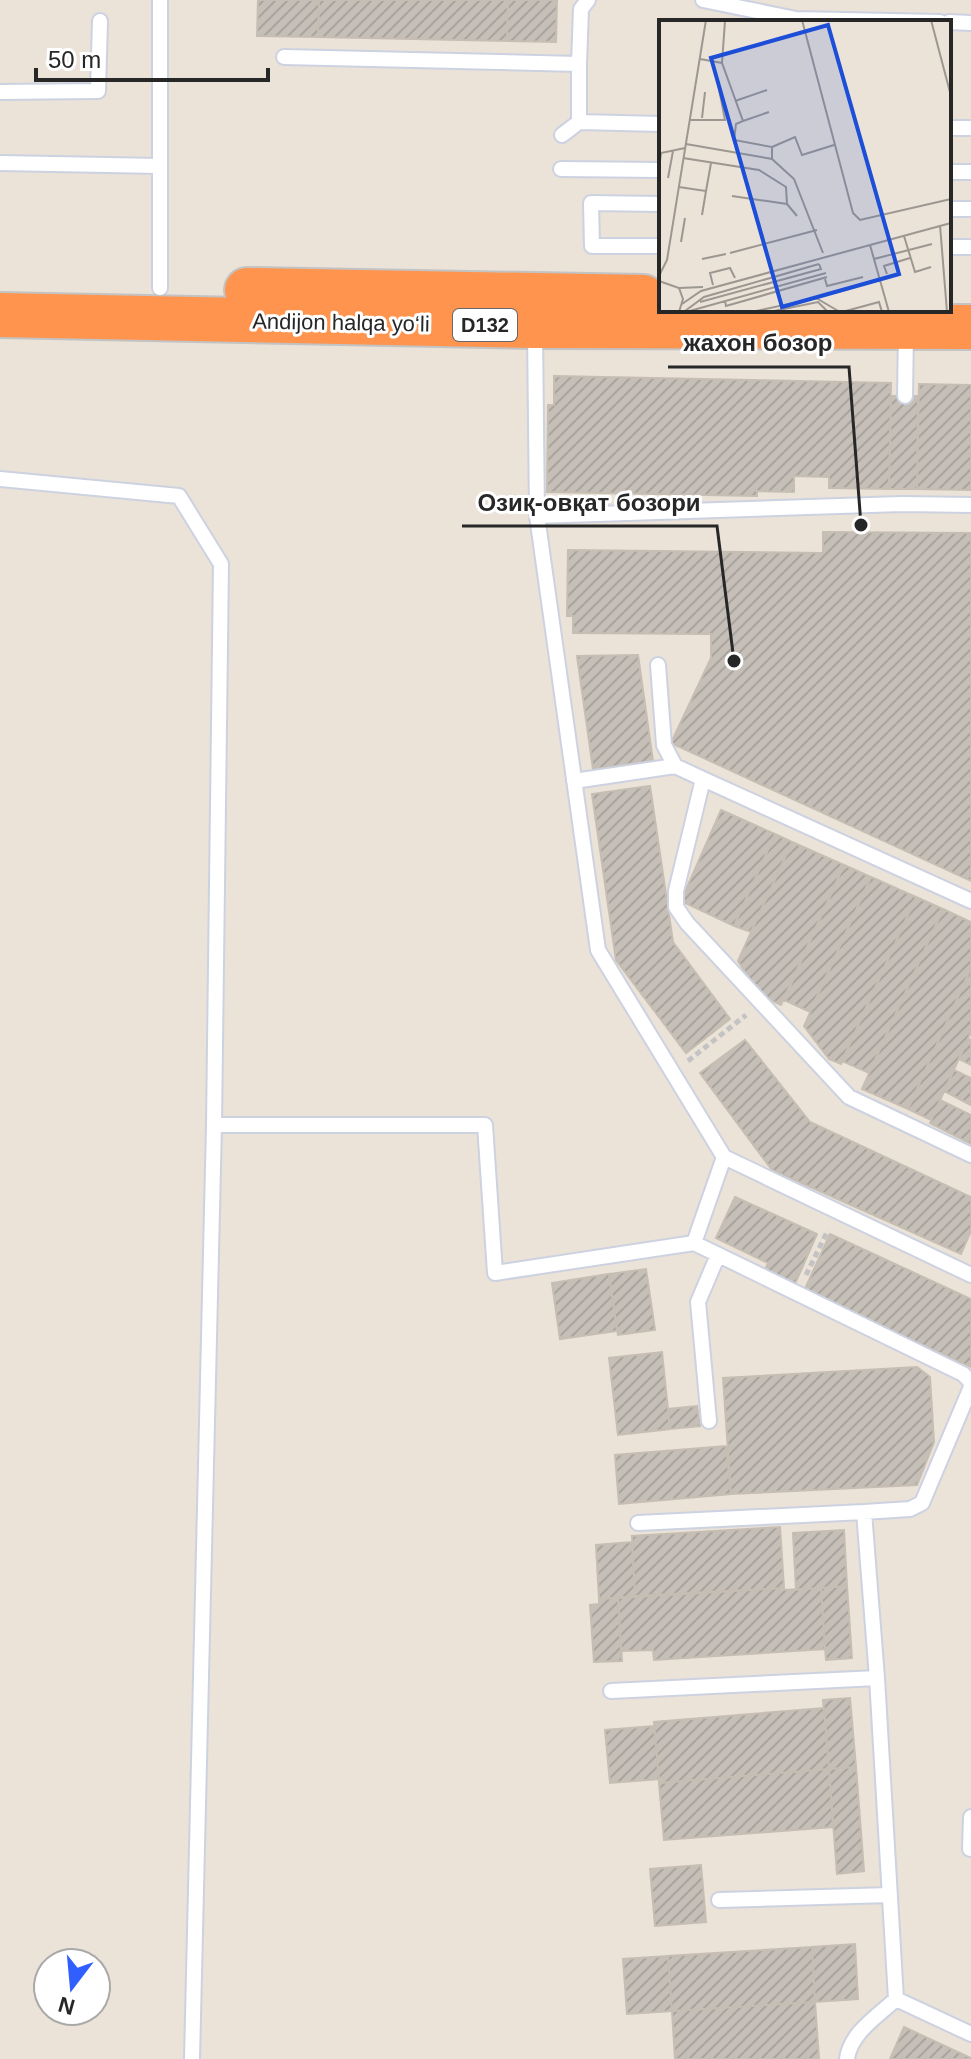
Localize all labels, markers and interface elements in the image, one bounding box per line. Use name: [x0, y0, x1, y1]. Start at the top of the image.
inset map: [659, 20, 951, 312]
scale bar: [36, 32, 268, 82]
text: 50 m: [48, 46, 101, 73]
street label: Andijon halqa yo‘li: [252, 308, 430, 337]
road number: D132: [453, 309, 517, 341]
callout: жахон бозор: [668, 319, 849, 367]
text: жахон бозор: [682, 329, 833, 356]
callout: Озиқ-овқат бозори: [462, 478, 717, 526]
text: Озиқ-овқат бозори: [477, 489, 701, 516]
north arrow: [32, 1947, 112, 2027]
text: N: [56, 1992, 78, 2020]

